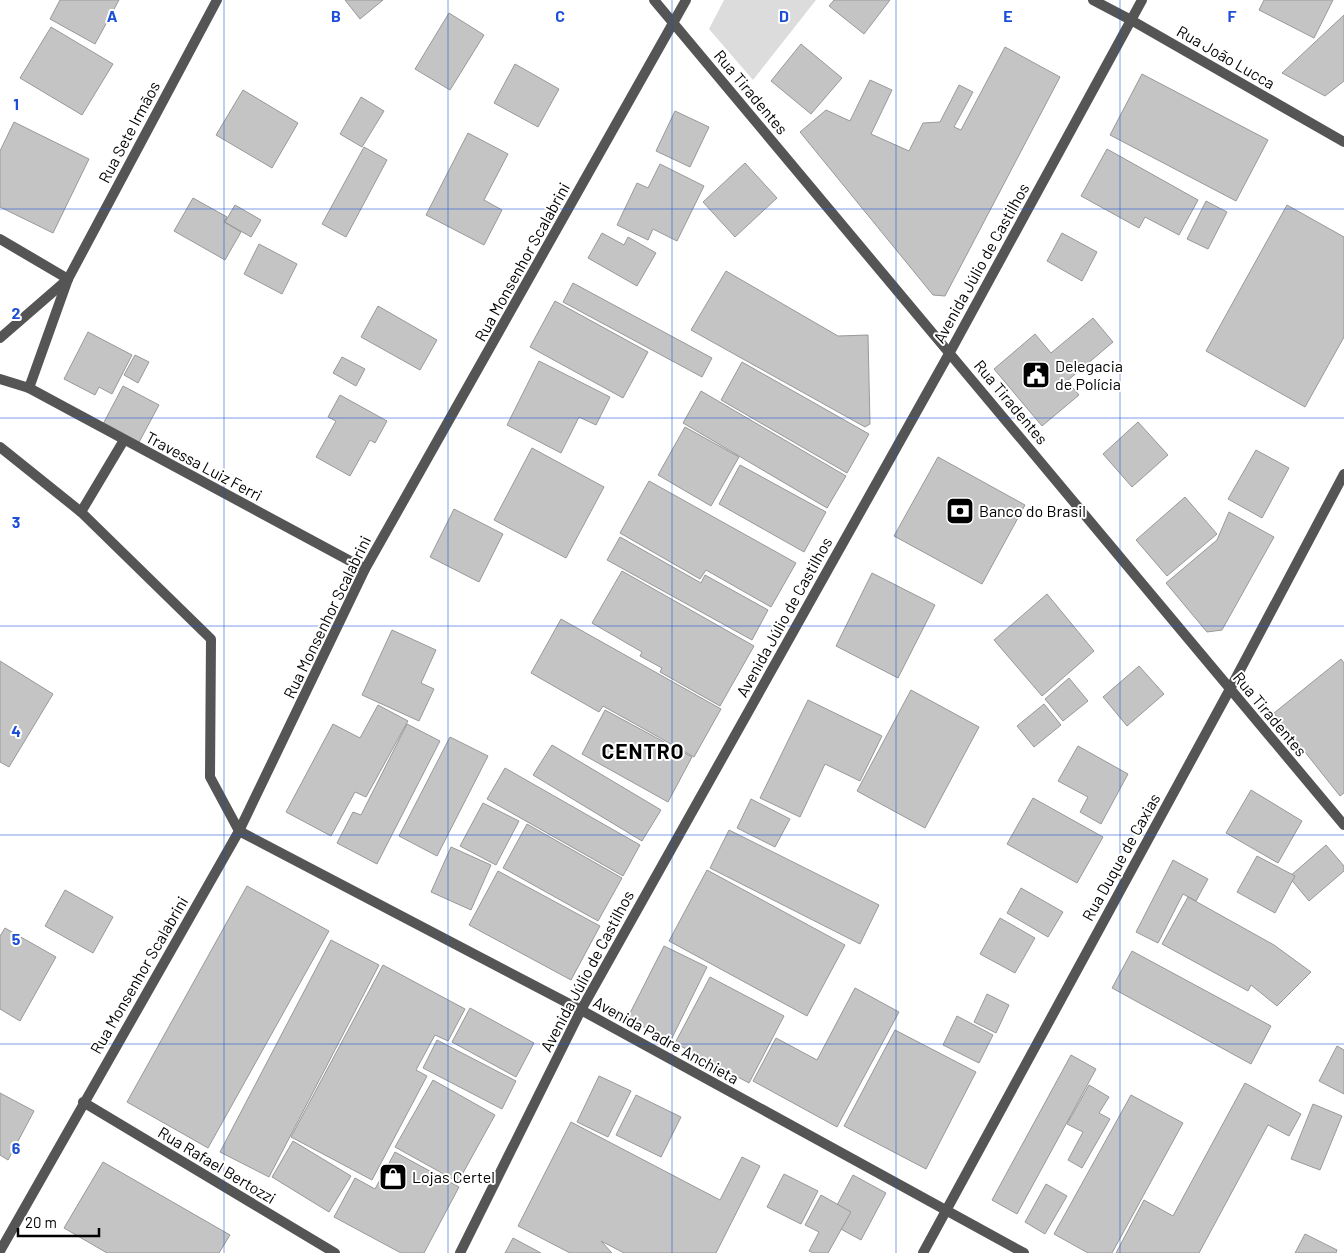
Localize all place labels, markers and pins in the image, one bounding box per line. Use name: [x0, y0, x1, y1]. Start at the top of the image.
place label: Delegacia de Polícia: [1055, 356, 1123, 393]
public building icon: Delegacia de Polícia: [1021, 360, 1051, 390]
bank icon: Banco do Brasil: [945, 496, 975, 526]
place label: Banco do Brasil: [979, 501, 1086, 520]
shop icon: Lojas Certel: [378, 1162, 408, 1192]
place label: Lojas Certel: [412, 1167, 495, 1186]

